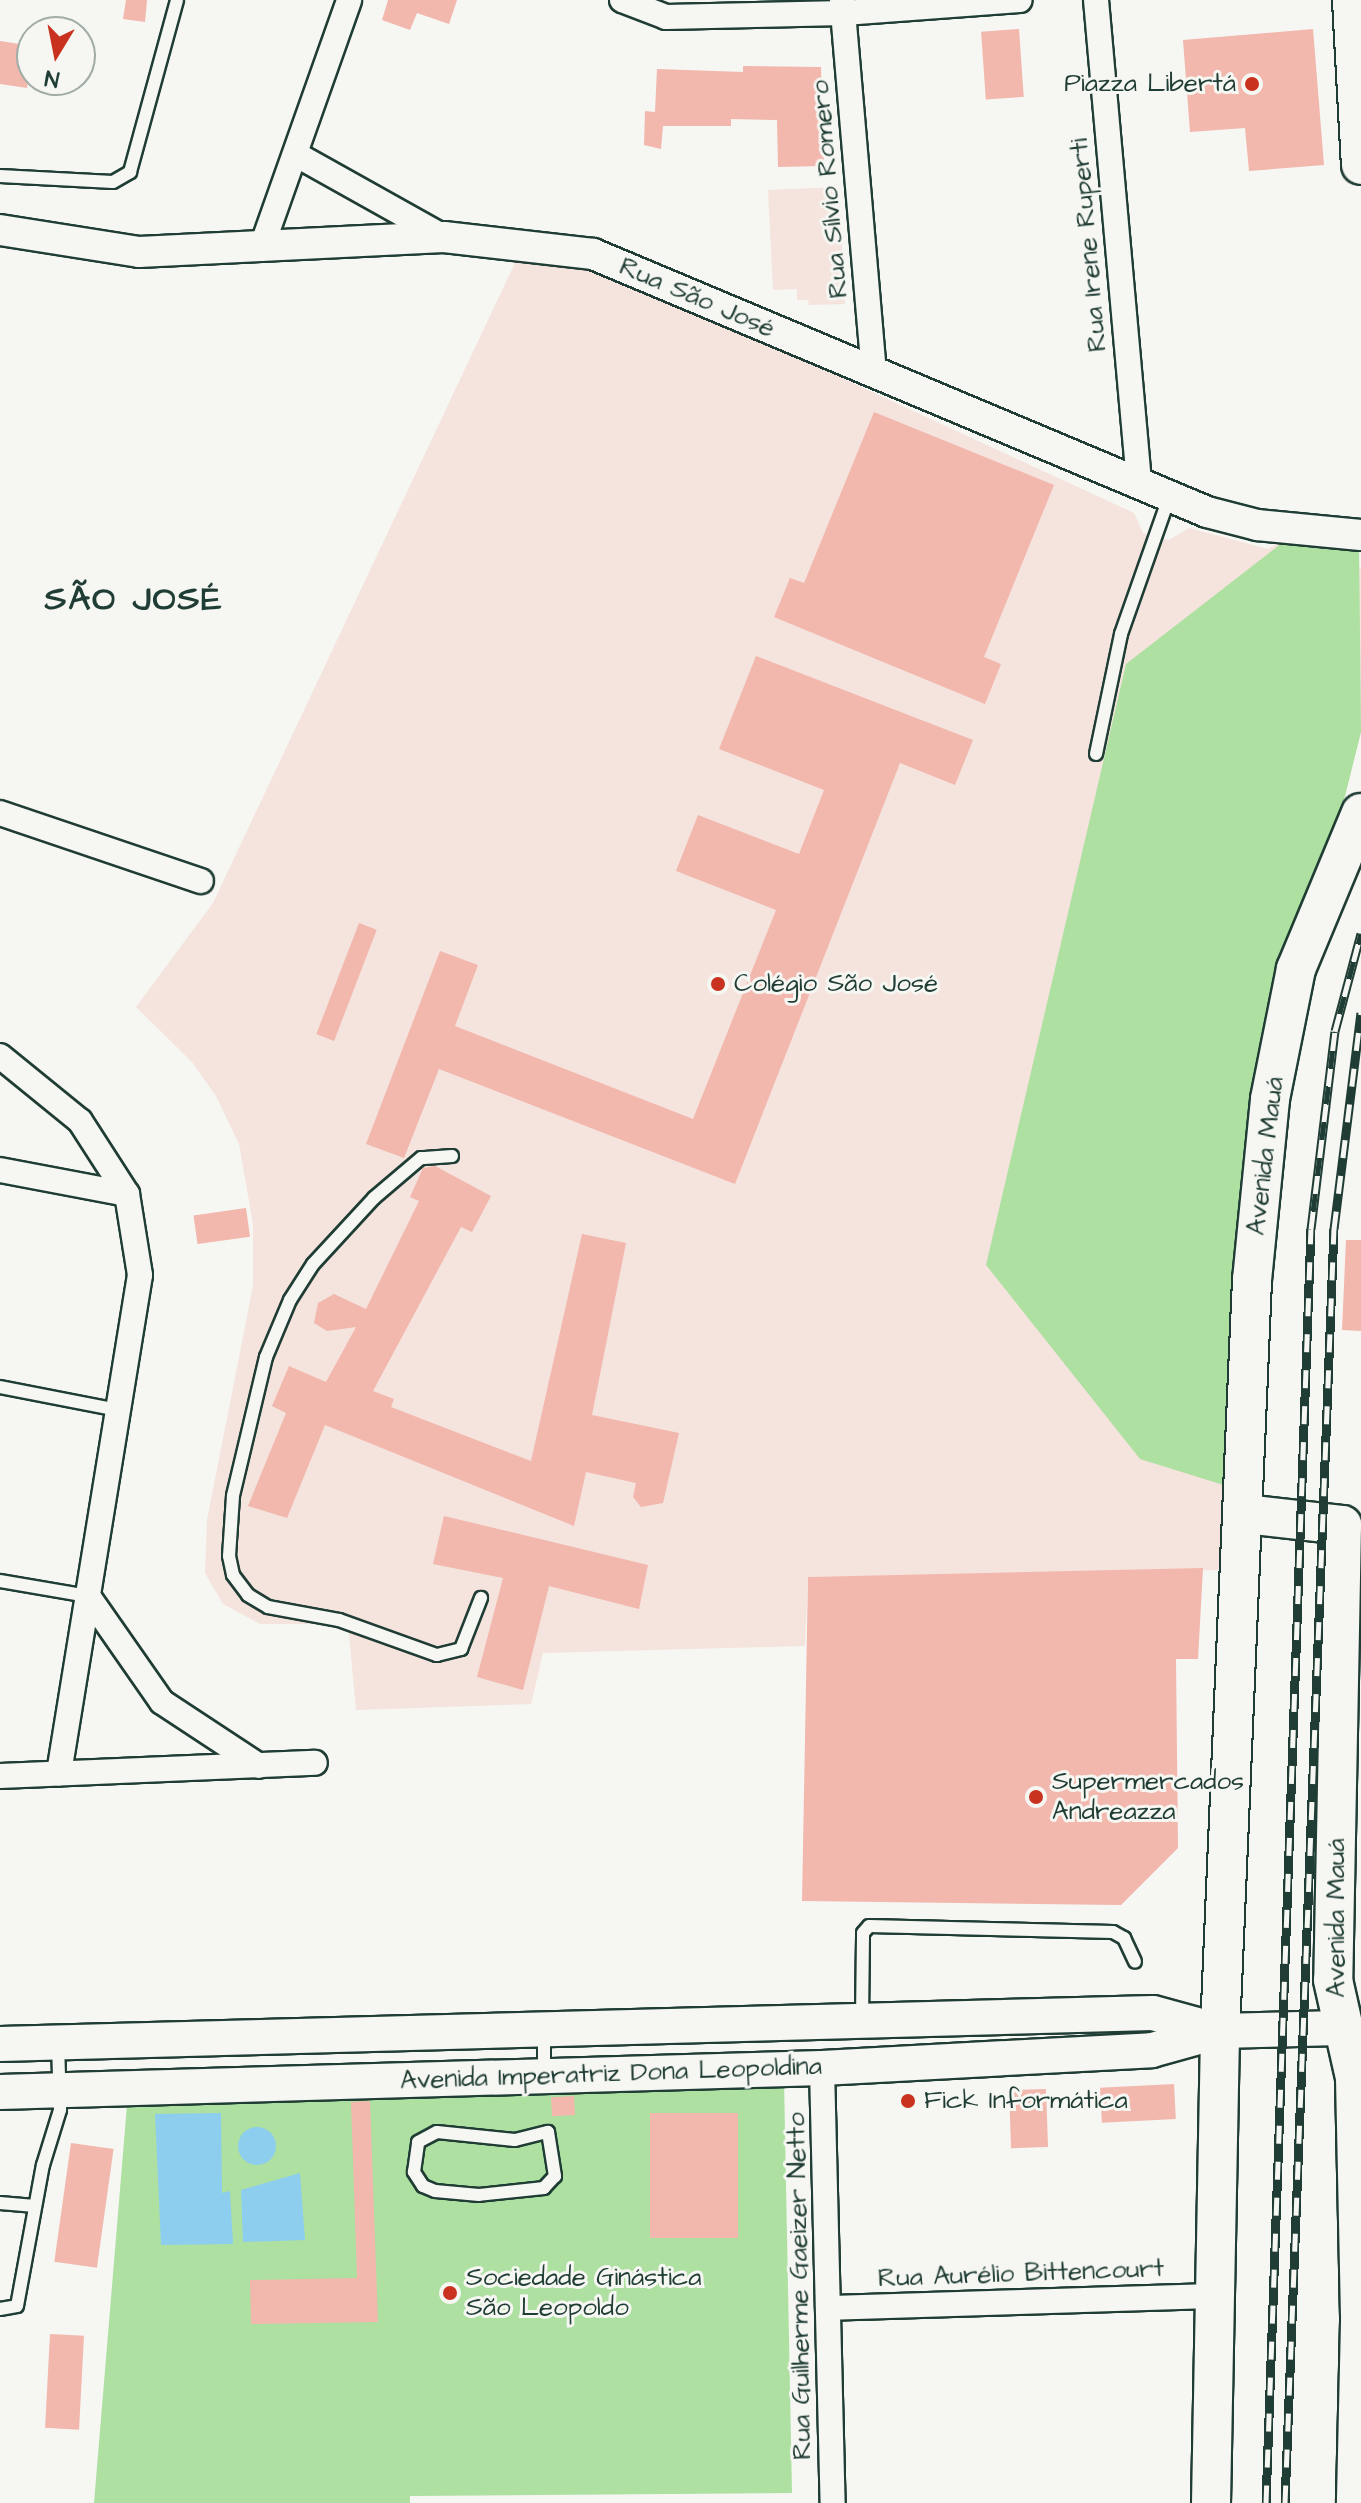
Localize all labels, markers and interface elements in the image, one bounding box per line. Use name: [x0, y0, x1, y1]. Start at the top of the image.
north arrow: [16, 16, 96, 96]
text: N: [43, 62, 62, 95]
place label: Piazza Libertá: [1064, 68, 1236, 100]
marker: Piazza Libertá: [1243, 75, 1261, 93]
street label: Rua Sílvio Romero: [805, 79, 855, 299]
street label: Rua Irene Ruperti: [1064, 137, 1114, 353]
street label: Rua São José: [615, 251, 779, 345]
district label: SÃO JOSÉ: [45, 580, 223, 620]
place label: Colégio São José: [734, 968, 938, 1000]
marker: Colégio São José: [709, 975, 727, 993]
street label: Avenida Mauá: [1241, 1075, 1291, 1237]
place label: Supermercados Andreazza: [1052, 1766, 1244, 1828]
marker: Supermercados Andreazza: [1027, 1788, 1045, 1806]
street label: Avenida Mauá: [1321, 1838, 1353, 1998]
street label: Avenida Imperatriz Dona Leopoldina: [400, 2051, 822, 2097]
place label: Fick Informática: [924, 2085, 1128, 2117]
marker: Fick Informática: [899, 2092, 917, 2110]
street label: Rua Guilherme Gaeizer Netto: [781, 2112, 819, 2460]
street label: Rua Aurélio Bittencourt: [877, 2253, 1165, 2295]
place label: Sociedade Ginástica São Leopoldo: [466, 2262, 701, 2324]
marker: Sociedade Ginástica São Leopoldo: [441, 2284, 459, 2302]

